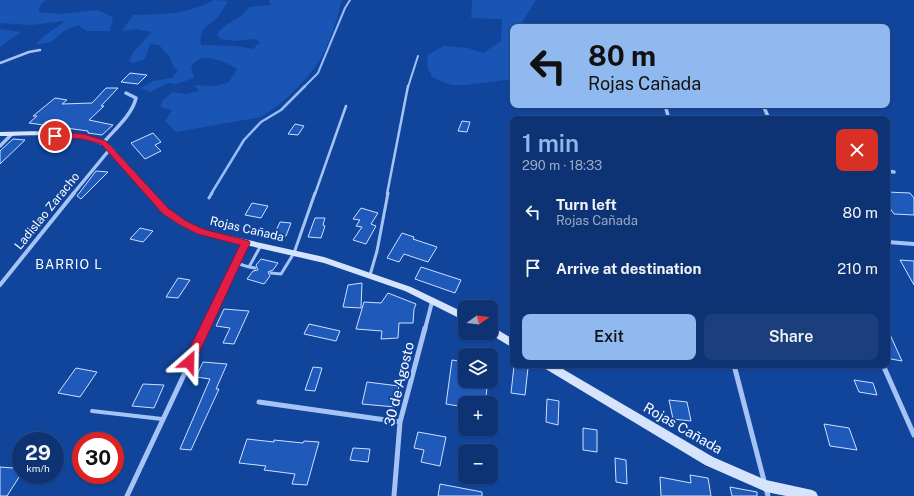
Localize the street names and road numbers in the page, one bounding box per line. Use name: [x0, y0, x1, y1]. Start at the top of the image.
street label: Ladislao Zaracho: [12, 169, 82, 252]
street label: Rojas Cañada: [209, 214, 285, 244]
street label: 30 de Agosto: [381, 340, 417, 428]
street label: Rojas Cañada: [641, 399, 725, 457]

